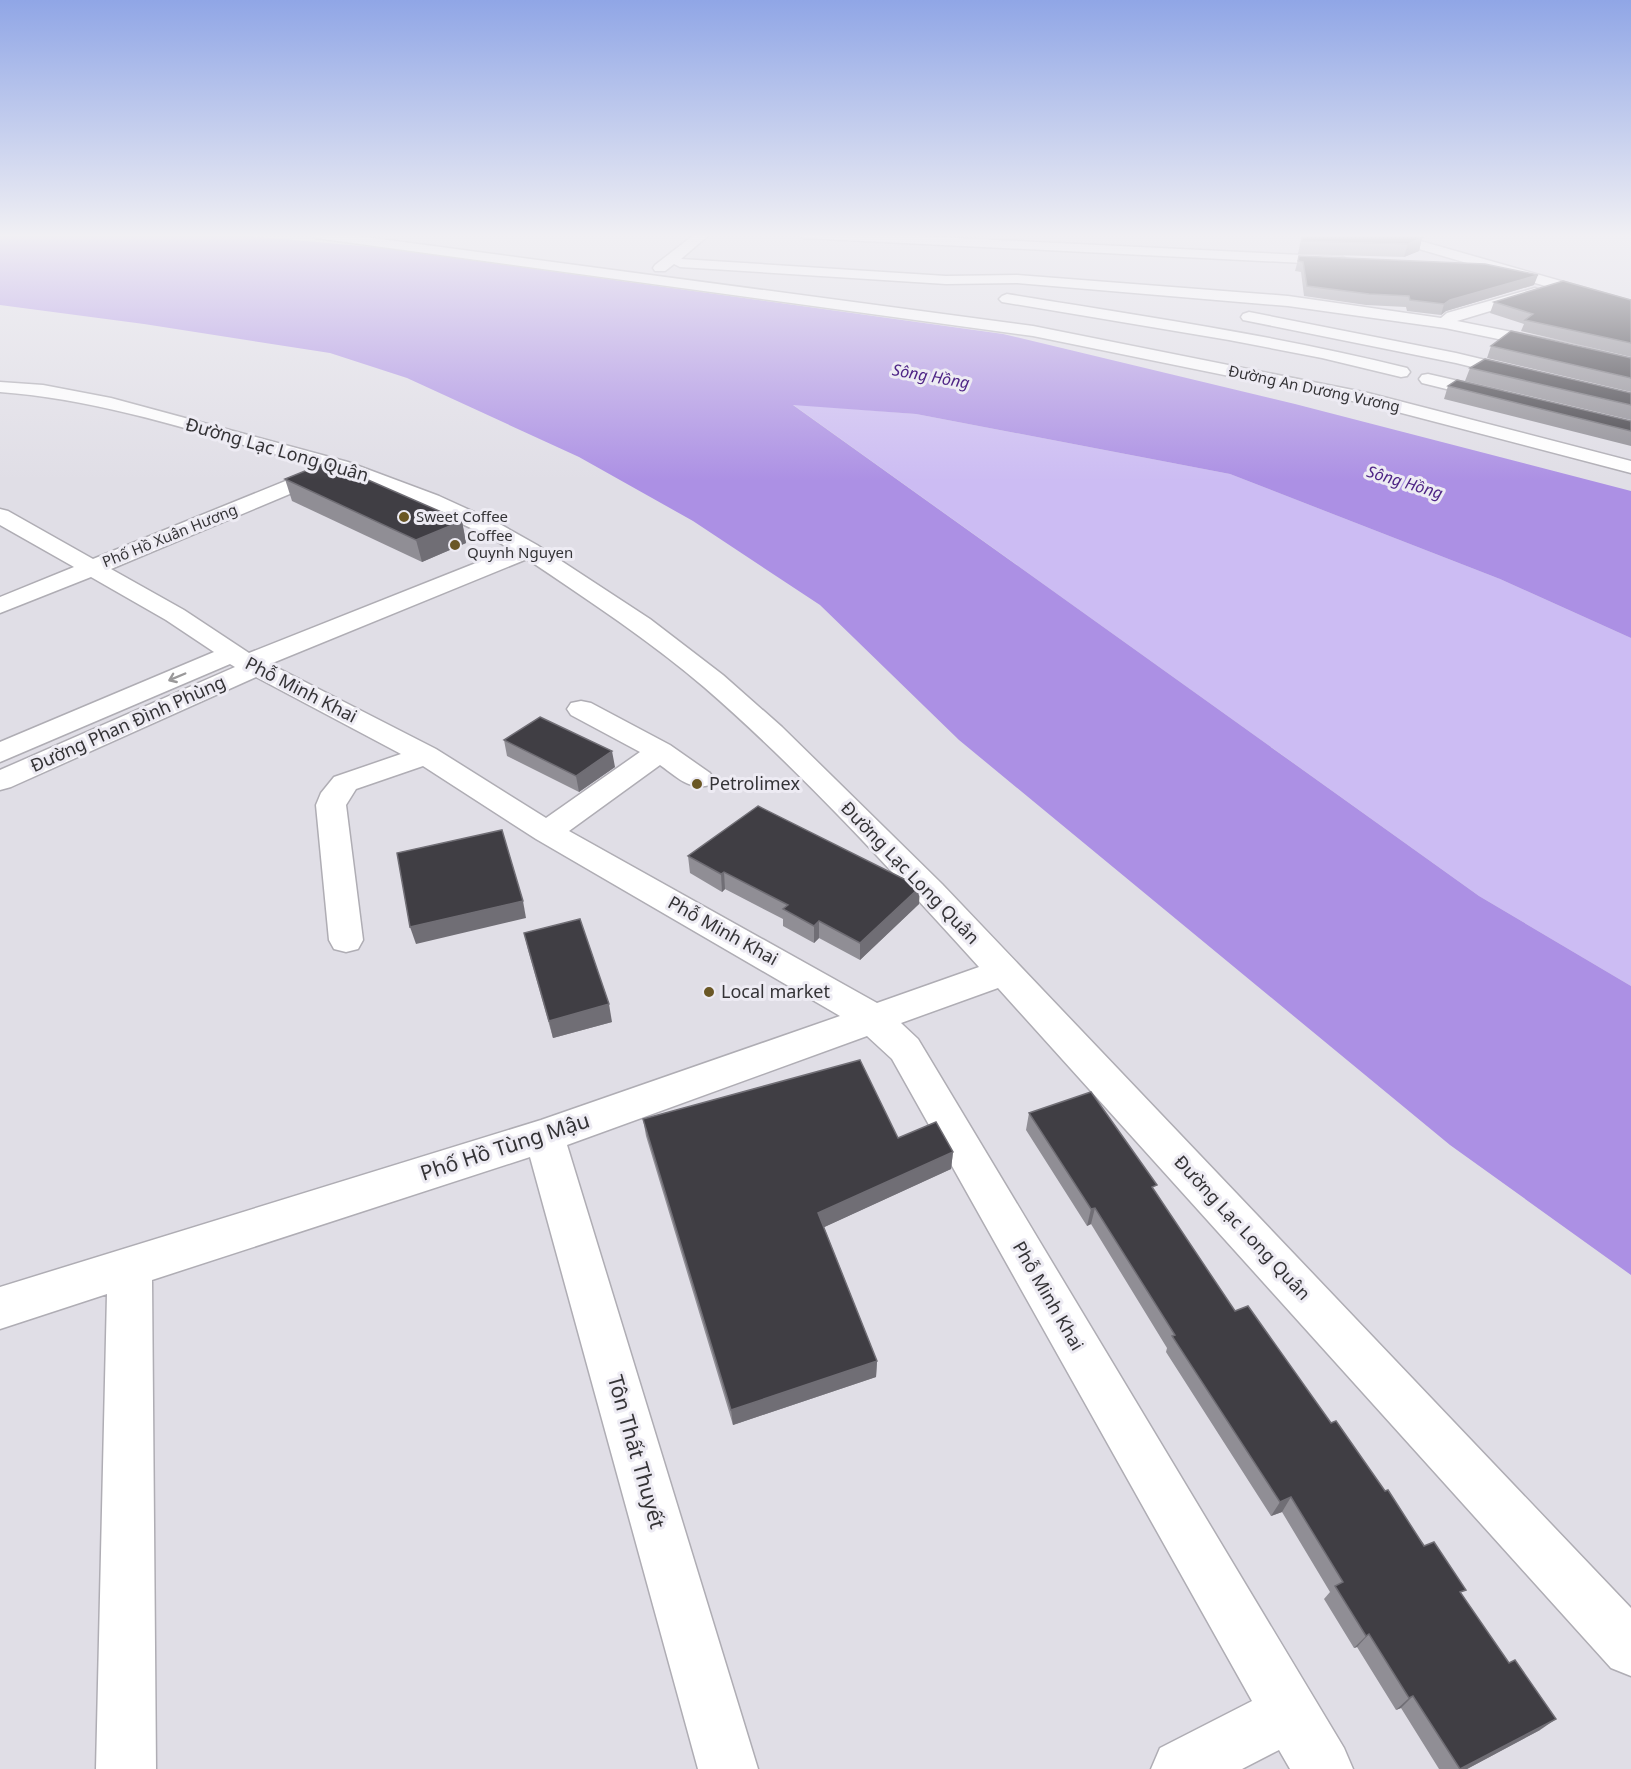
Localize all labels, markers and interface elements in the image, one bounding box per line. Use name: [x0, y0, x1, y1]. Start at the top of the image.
water label: Sông Hồng: [891, 358, 971, 394]
street label: Đường An Dương Vương: [1227, 360, 1402, 416]
street label: Đường Lạc Long Quân: [183, 411, 372, 487]
water label: Sông Hồng: [1364, 460, 1446, 504]
street label: Phố Hồ Xuân Hương: [99, 499, 240, 571]
place label: Sweet Coffee: [416, 506, 508, 526]
marker: Sweet Coffee: [397, 510, 411, 524]
place label: Coffee Quynh Nguyen: [467, 525, 573, 562]
marker: Coffee Quynh Nguyen: [448, 538, 462, 552]
street label: Phỗ Minh Khai: [241, 651, 361, 728]
street label: Đường Phan Đình Phùng: [26, 669, 229, 777]
one-way arrow: [168, 672, 187, 683]
place label: Petrolimex: [709, 771, 800, 795]
marker: Petrolimex: [690, 777, 704, 791]
street label: Đường Lạc Long Quân: [836, 796, 985, 949]
street label: Phỗ Minh Khai: [664, 890, 783, 970]
place label: Local market: [721, 979, 831, 1003]
marker: Local market: [702, 985, 716, 999]
street label: Phố Hồ Tùng Mậu: [417, 1105, 593, 1187]
street label: Đường Lạc Long Quân: [1169, 1150, 1316, 1305]
street label: Phỗ Minh Khai: [1008, 1236, 1090, 1355]
street label: Tôn Thất Thuyết: [602, 1372, 672, 1532]

